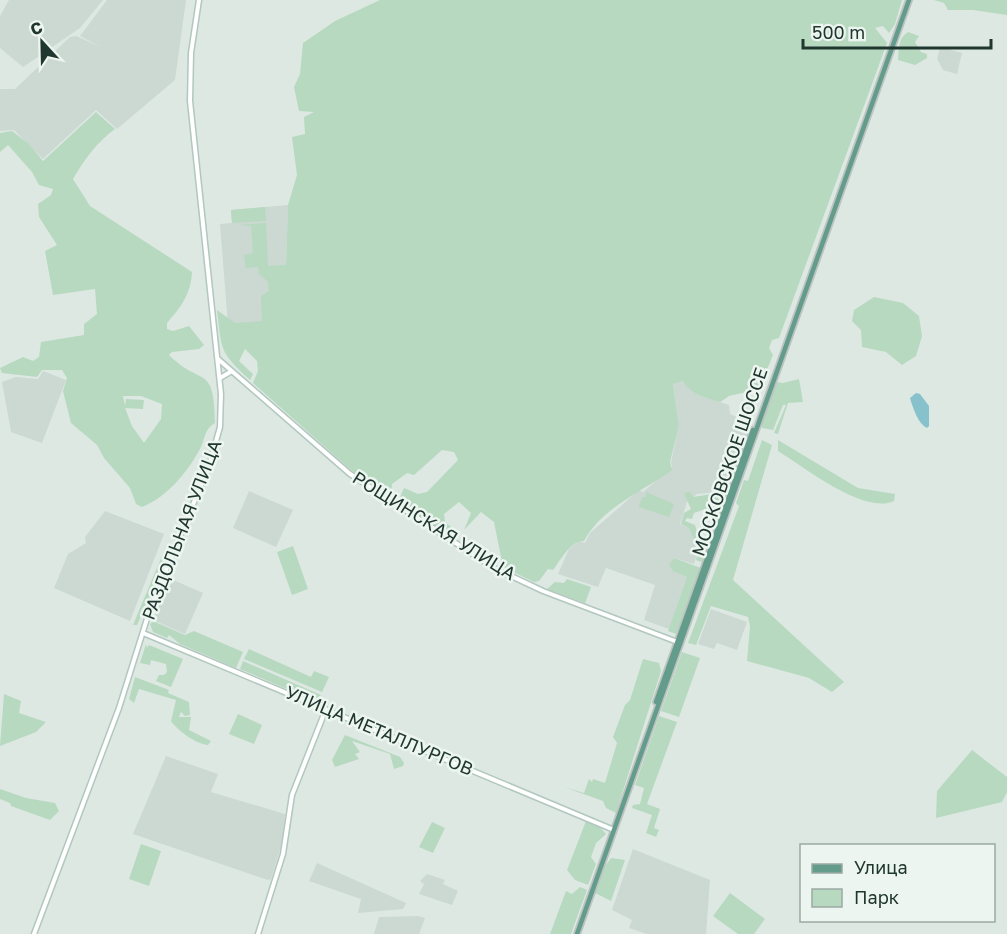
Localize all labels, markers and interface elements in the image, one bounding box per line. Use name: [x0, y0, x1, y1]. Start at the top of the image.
north arrow: [12, 12, 72, 72]
scale bar: [803, 12, 990, 50]
text: С: [27, 17, 45, 39]
text: 500 m: [812, 21, 865, 43]
street label: МОСКОВСКОЕ ШОССЕ: [686, 364, 772, 559]
street label: РАЗДОЛЬНАЯ УЛИЦА: [137, 437, 226, 623]
street label: РОЩИНСКАЯ УЛИЦА: [349, 466, 520, 584]
street label: УЛИЦА МЕТАЛЛУРГОВ: [282, 681, 477, 780]
legend: [800, 844, 995, 922]
text: Улица: [854, 856, 908, 878]
text: Парк: [854, 886, 899, 908]

